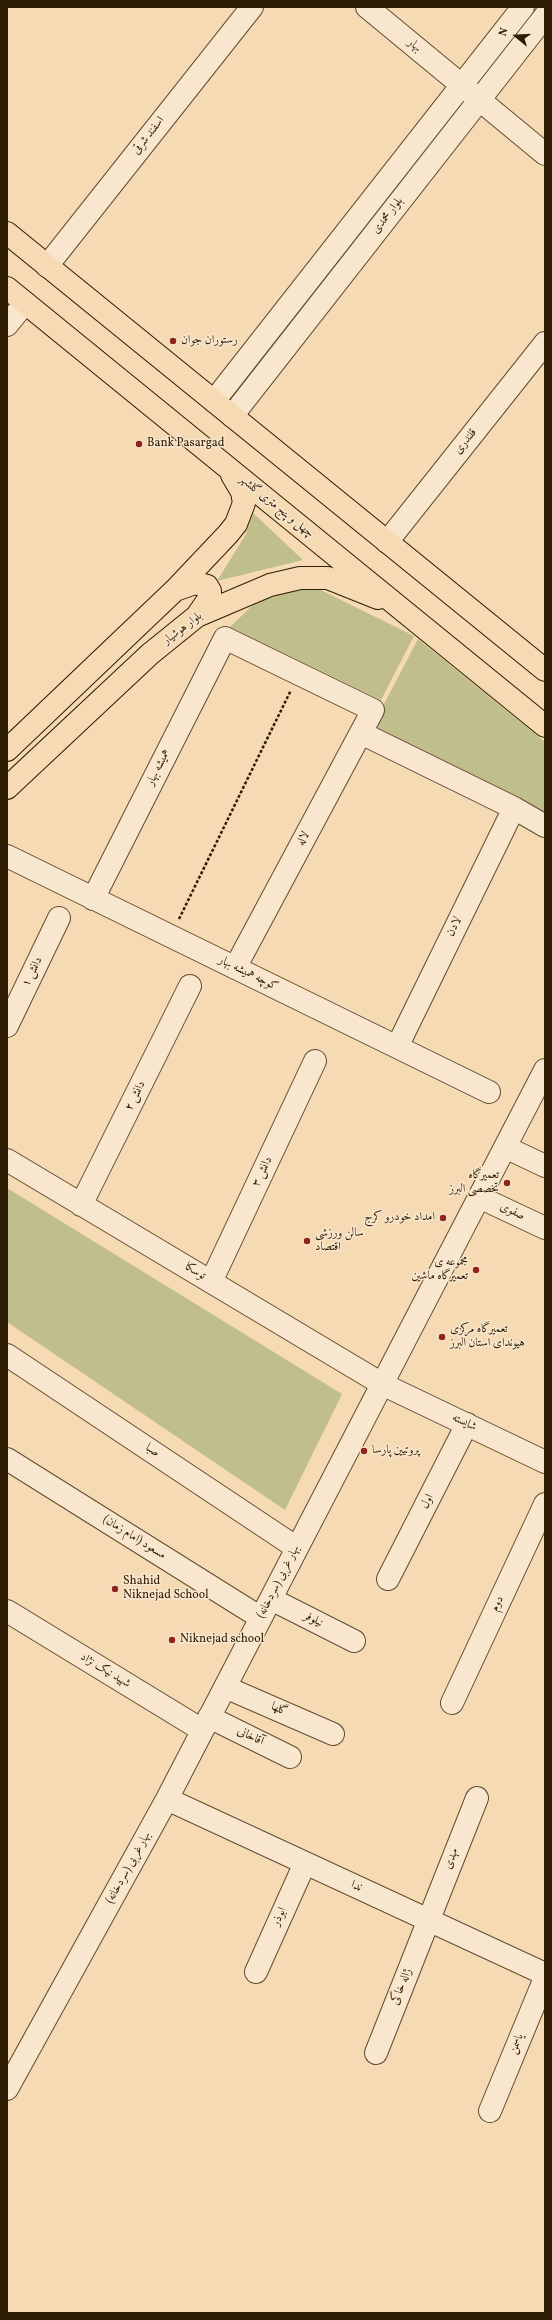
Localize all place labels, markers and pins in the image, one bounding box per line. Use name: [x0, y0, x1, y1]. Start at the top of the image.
place label: رستوران جوان: [181, 334, 238, 348]
marker: رستوران جوان: [168, 336, 178, 346]
place label: Bank Pasargad: [147, 437, 225, 451]
marker: Bank Pasargad: [134, 439, 144, 449]
place label: تعمیرگاه تخصصی البرز: [449, 1169, 499, 1197]
marker: تعمیرگاه تخصصی البرز: [502, 1178, 512, 1188]
place label: امداد خودرو کرج: [364, 1211, 435, 1225]
marker: امداد خودرو کرج: [438, 1213, 448, 1223]
place label: سالن ورزشی اقتصاد: [315, 1227, 364, 1255]
marker: سالن ورزشی اقتصاد: [302, 1236, 312, 1246]
place label: مجموعه ی تعمیرگاه ماشین: [411, 1256, 468, 1284]
marker: مجموعه ی تعمیرگاه ماشین: [471, 1265, 481, 1275]
place label: تعمیرگاه مرکزی هیوندای استان البرز: [450, 1323, 525, 1351]
marker: تعمیرگاه مرکزی هیوندای استان البرز: [437, 1332, 447, 1342]
place label: پروتیین پارسا: [372, 1444, 419, 1458]
marker: پروتیین پارسا: [359, 1446, 369, 1456]
place label: Shahid Niknejad School: [123, 1575, 209, 1603]
marker: Shahid Niknejad School: [110, 1584, 120, 1594]
place label: Niknejad school: [180, 1633, 264, 1647]
marker: Niknejad school: [167, 1635, 177, 1645]

